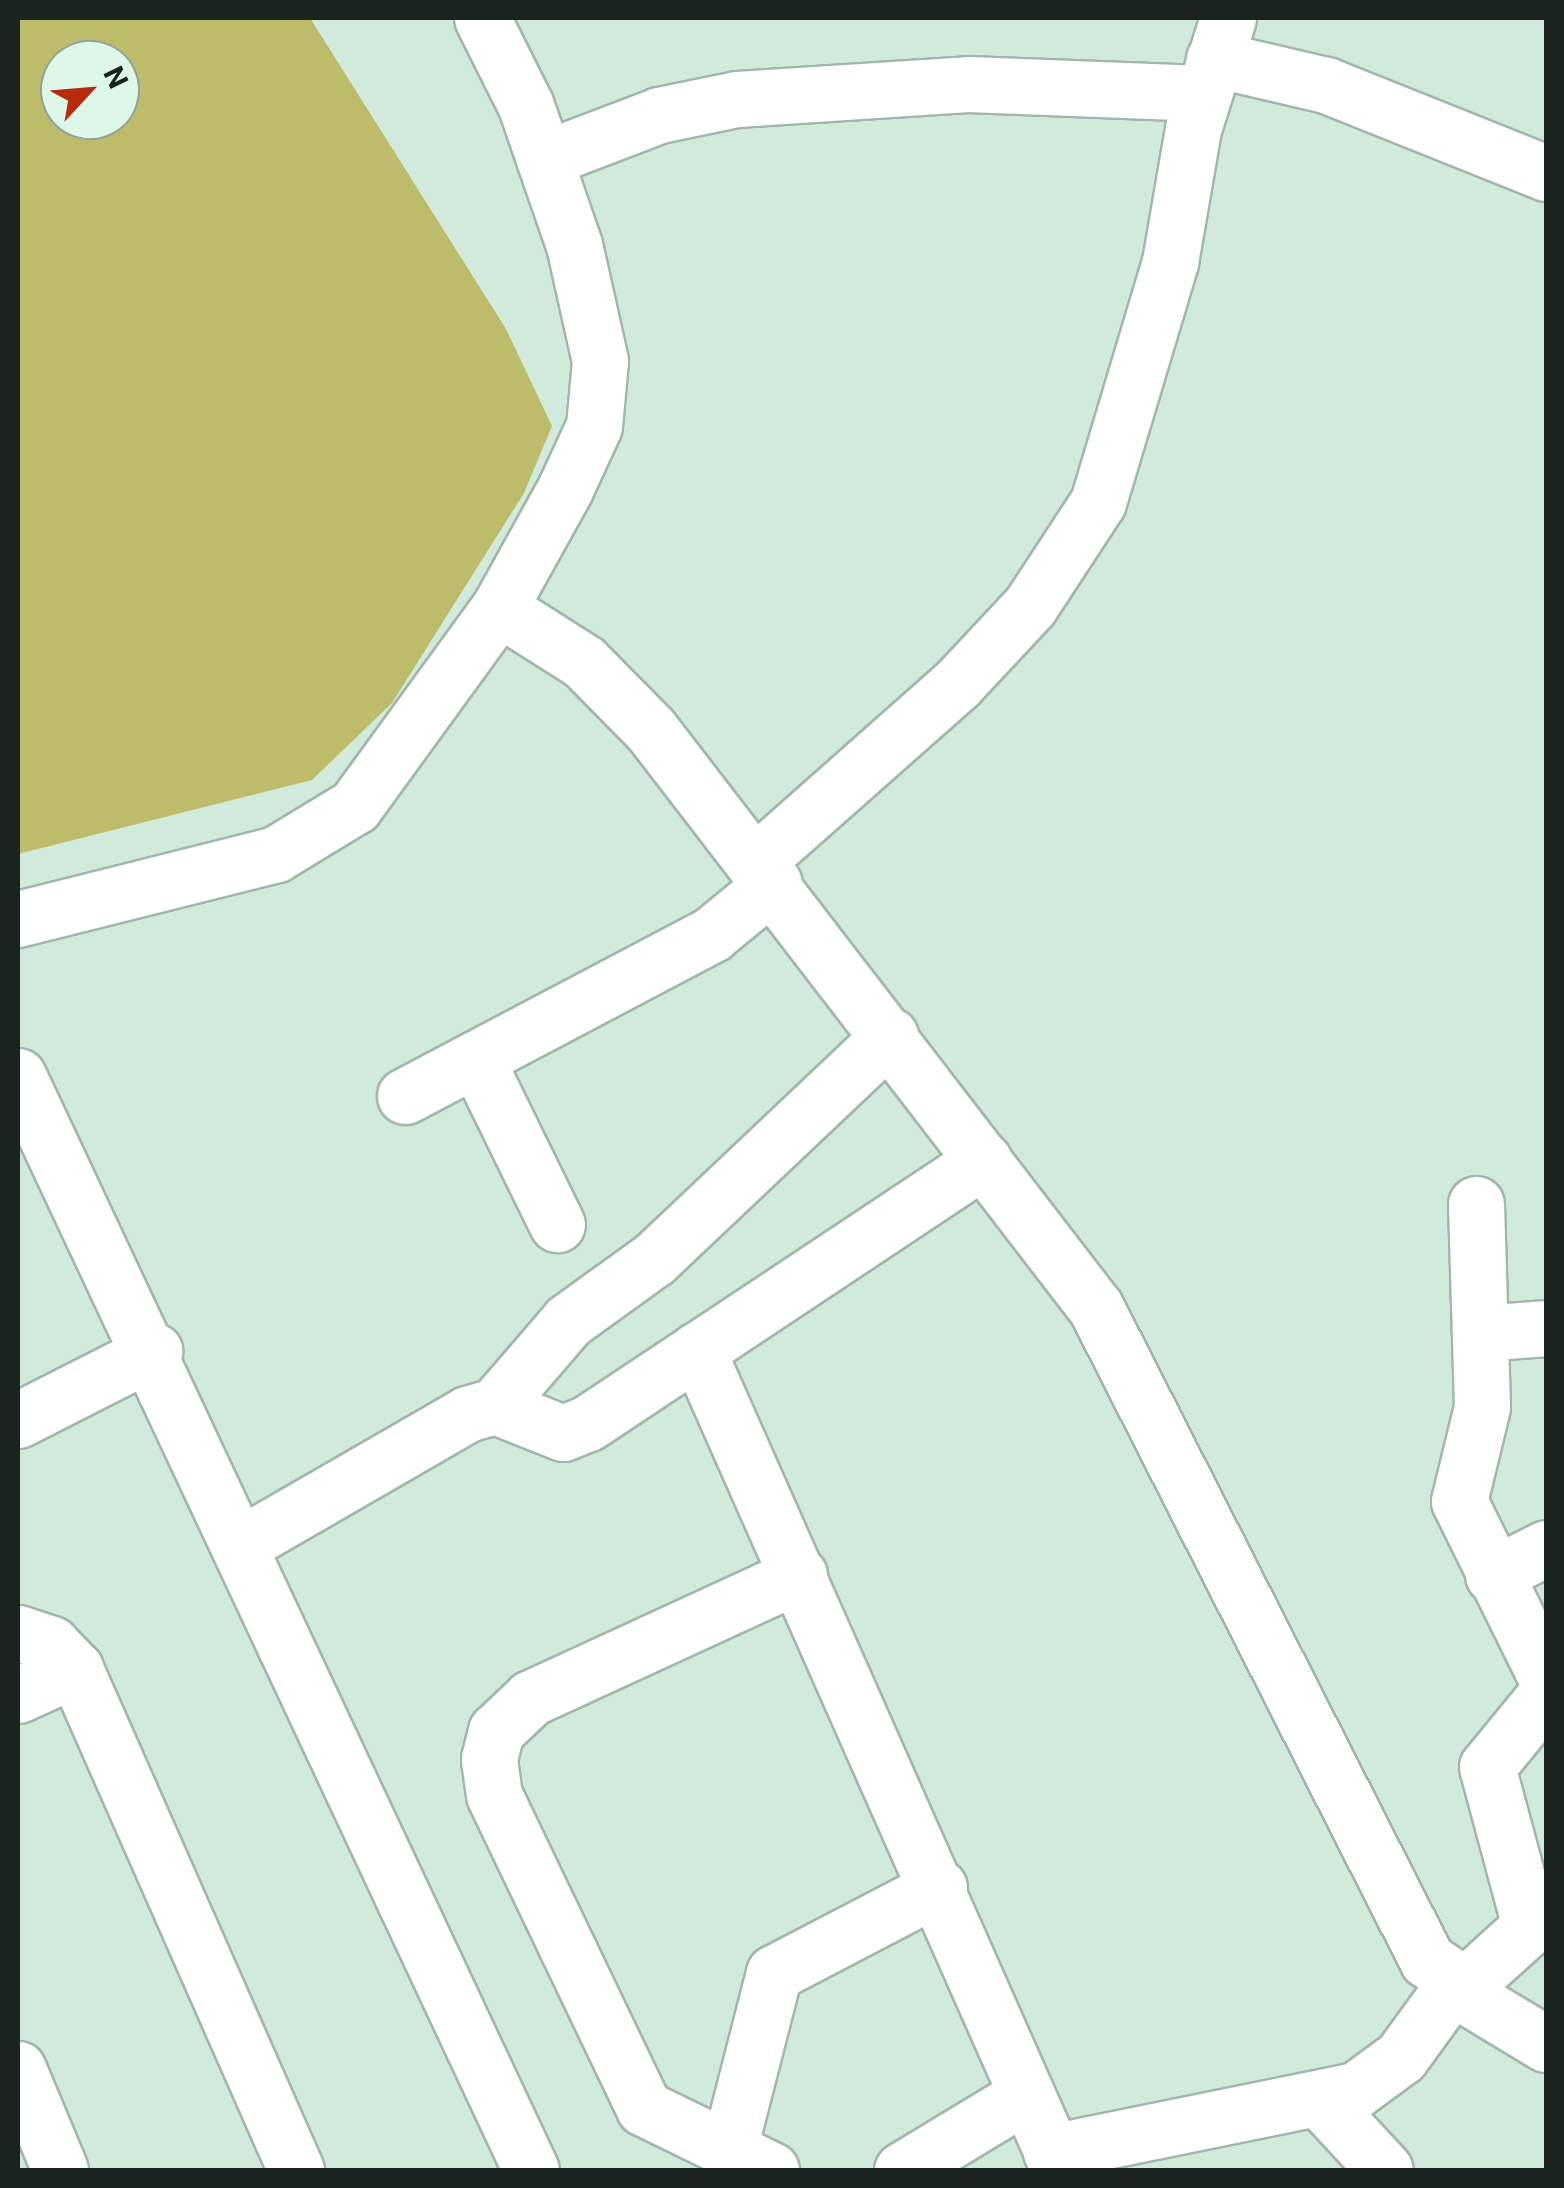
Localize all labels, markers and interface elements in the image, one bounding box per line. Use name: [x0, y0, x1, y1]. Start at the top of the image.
north arrow: [40, 40, 140, 140]
text: N: [96, 61, 135, 94]

